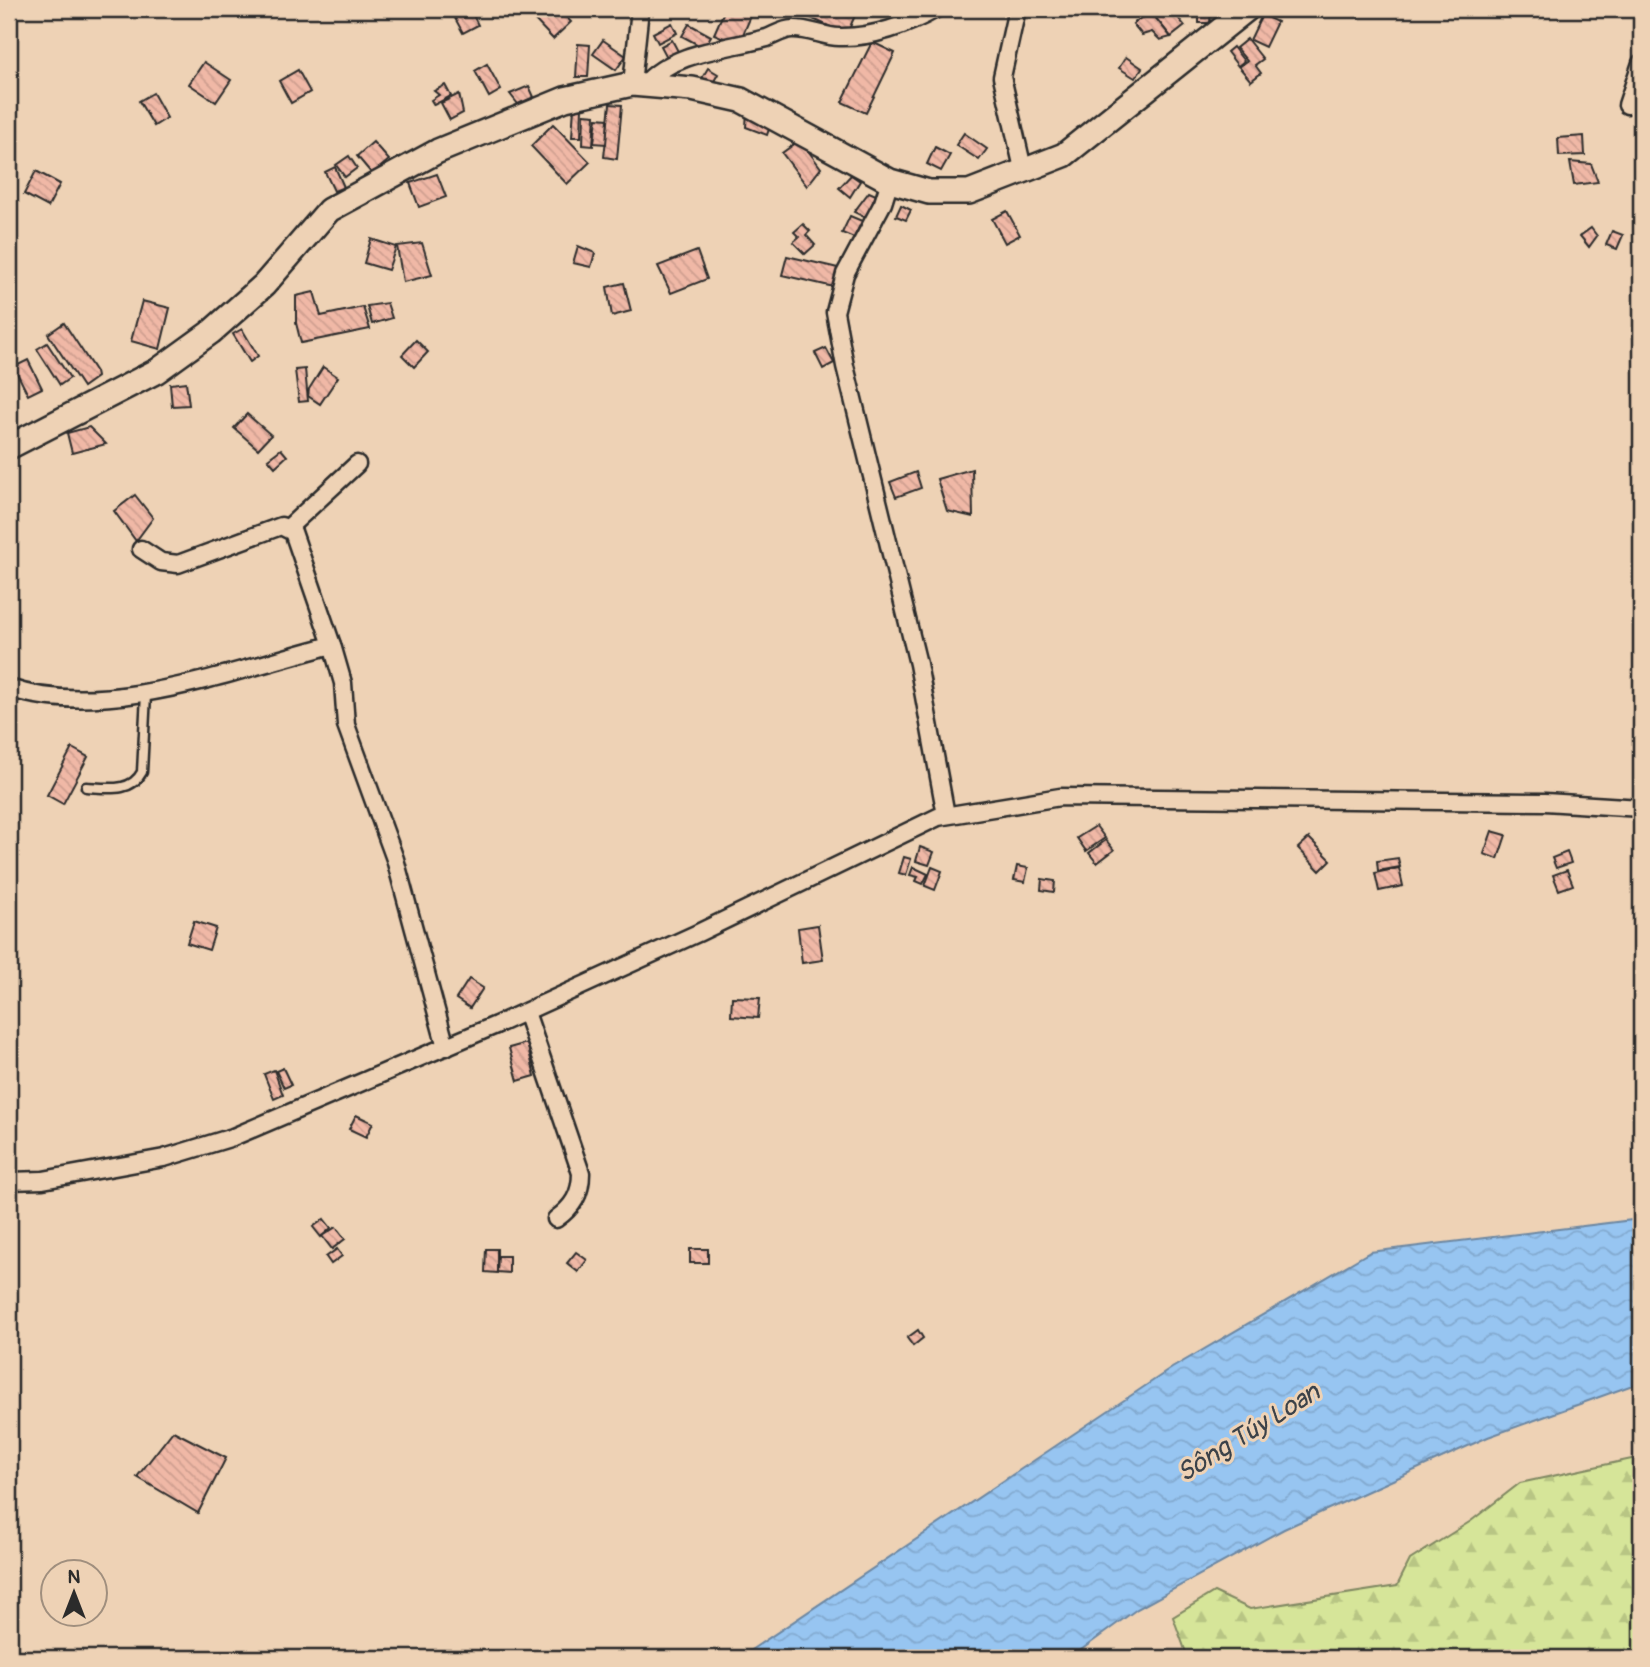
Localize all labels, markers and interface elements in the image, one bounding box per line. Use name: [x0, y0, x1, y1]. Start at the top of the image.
water label: Sông Túy Loan: [1171, 1376, 1327, 1489]
north arrow: [38, 1558, 108, 1628]
text: N: [68, 1565, 81, 1589]

